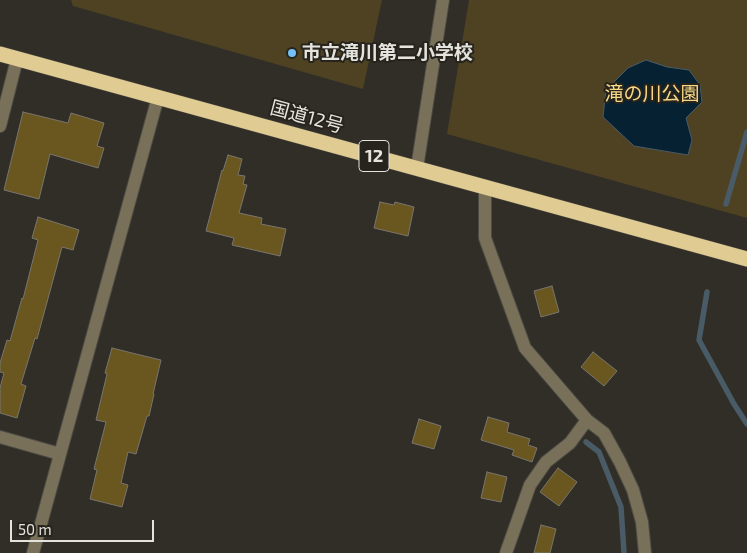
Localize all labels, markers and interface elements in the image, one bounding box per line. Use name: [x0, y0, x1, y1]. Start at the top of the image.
place label: 市立滝川第二小学校: [302, 42, 473, 64]
marker: 市立滝川第二小学校: [286, 47, 298, 59]
park label: 滝の川公園: [605, 83, 699, 105]
street label: 国道12号: [268, 96, 346, 138]
road number: 12: [359, 140, 389, 172]
scale bar: [12, 510, 156, 542]
text: 50 m: [18, 520, 52, 538]

